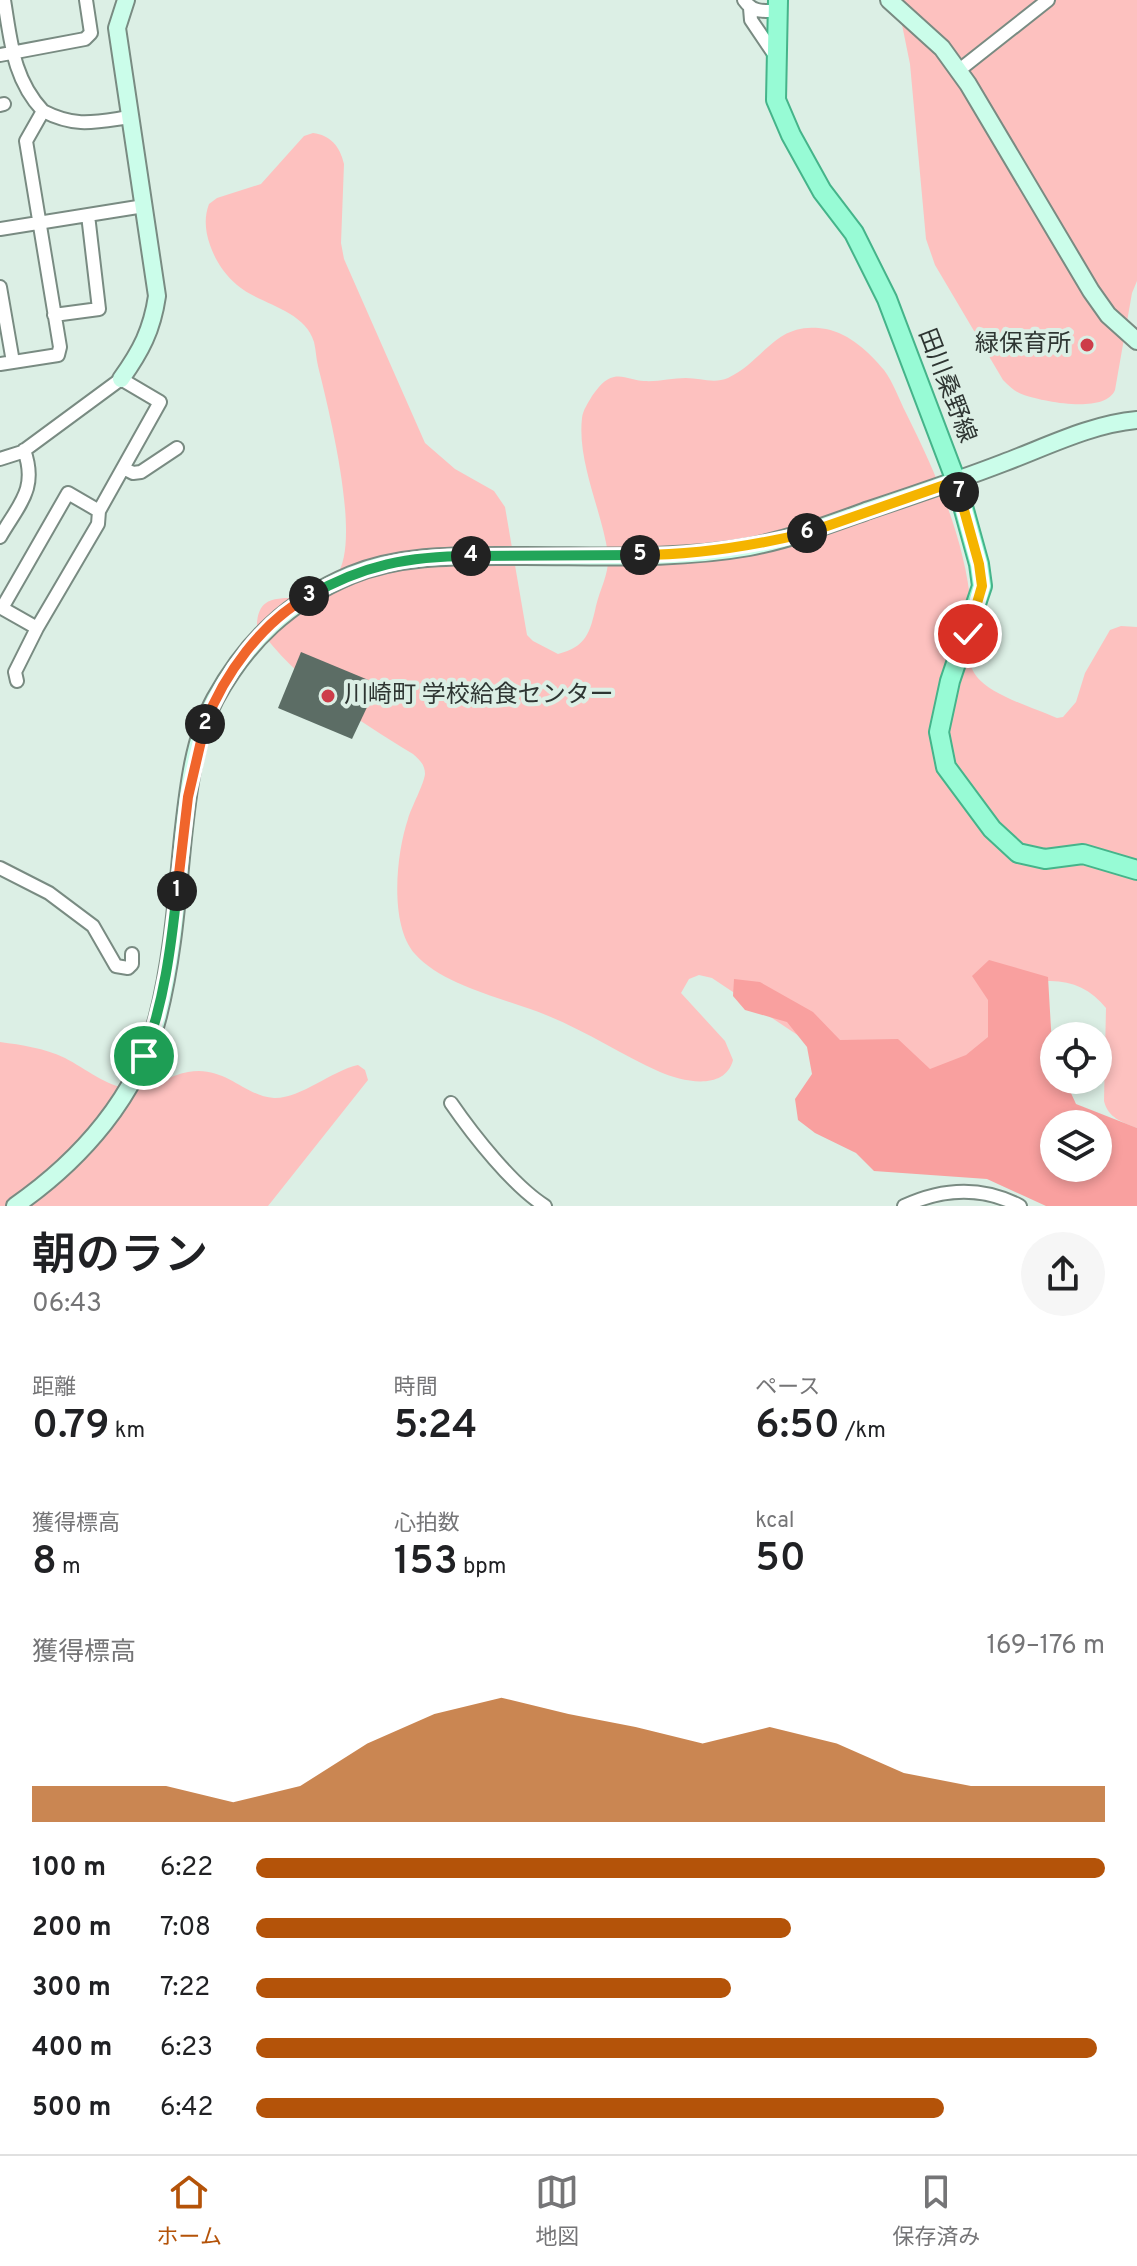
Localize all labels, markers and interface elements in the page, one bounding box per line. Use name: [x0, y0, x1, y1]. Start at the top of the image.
street label: 田川桑野線: [910, 325, 982, 447]
place label: 緑保育所: [975, 330, 1071, 360]
marker: 緑保育所: [1078, 336, 1096, 354]
pin: 7: [939, 472, 979, 512]
text: 7: [953, 478, 965, 505]
pin: 6: [787, 513, 827, 553]
text: 6: [800, 519, 814, 546]
pin: 5: [620, 535, 660, 575]
pin: 4: [451, 536, 491, 576]
text: 5: [633, 541, 647, 568]
text: 4: [464, 542, 478, 569]
pin: 3: [289, 576, 329, 616]
text: 3: [302, 582, 316, 609]
pin: [934, 600, 1002, 668]
icon: check: [946, 612, 990, 656]
place label: 川崎町 学校給食センター: [344, 681, 614, 711]
marker: 川崎町 学校給食センター: [319, 687, 337, 705]
pin: 2: [185, 704, 225, 744]
text: 2: [198, 710, 212, 737]
pin: 1: [157, 871, 197, 911]
text: 1: [173, 877, 181, 904]
pin: [110, 1022, 178, 1090]
map controls: [1040, 1022, 1112, 1182]
button: locate: [1040, 1022, 1112, 1094]
icon: arrive: [122, 1034, 166, 1078]
button: layers: [1040, 1110, 1112, 1182]
text: 朝のラン: [32, 1230, 208, 1286]
button: share: [1021, 1232, 1105, 1316]
text: 06:43: [32, 1288, 102, 1321]
text: 距離: [32, 1375, 76, 1402]
text: 時間: [394, 1375, 438, 1402]
text: ペース: [755, 1375, 820, 1402]
text: 0.79: [32, 1402, 110, 1452]
text: 5:24: [394, 1402, 477, 1452]
text: 6:50: [755, 1402, 840, 1452]
text: km: [110, 1418, 145, 1445]
text: /km: [840, 1418, 886, 1445]
text: kcal: [755, 1508, 794, 1535]
text: 獲得標高: [32, 1511, 120, 1538]
text: 心拍数: [394, 1511, 460, 1538]
text: 50: [755, 1535, 806, 1585]
text: 8: [32, 1538, 57, 1588]
text: 153: [394, 1538, 458, 1588]
text: m: [57, 1554, 81, 1581]
text: bpm: [458, 1554, 506, 1581]
text: 169–176 m: [986, 1630, 1105, 1663]
text: 獲得標高: [32, 1637, 136, 1670]
text: 100 m: [32, 1852, 106, 1885]
text: 6:22: [160, 1852, 213, 1885]
text: 200 m: [32, 1912, 111, 1945]
text: 7:08: [160, 1912, 211, 1945]
text: 300 m: [32, 1972, 111, 2005]
text: 7:22: [160, 1972, 210, 2005]
text: 400 m: [32, 2032, 112, 2065]
text: 6:23: [160, 2032, 213, 2065]
text: 500 m: [32, 2092, 111, 2125]
text: 6:42: [160, 2092, 213, 2125]
tab: ホーム: [157, 2170, 222, 2252]
tab: 地図: [535, 2170, 579, 2252]
tab: 保存済み: [892, 2170, 980, 2252]

